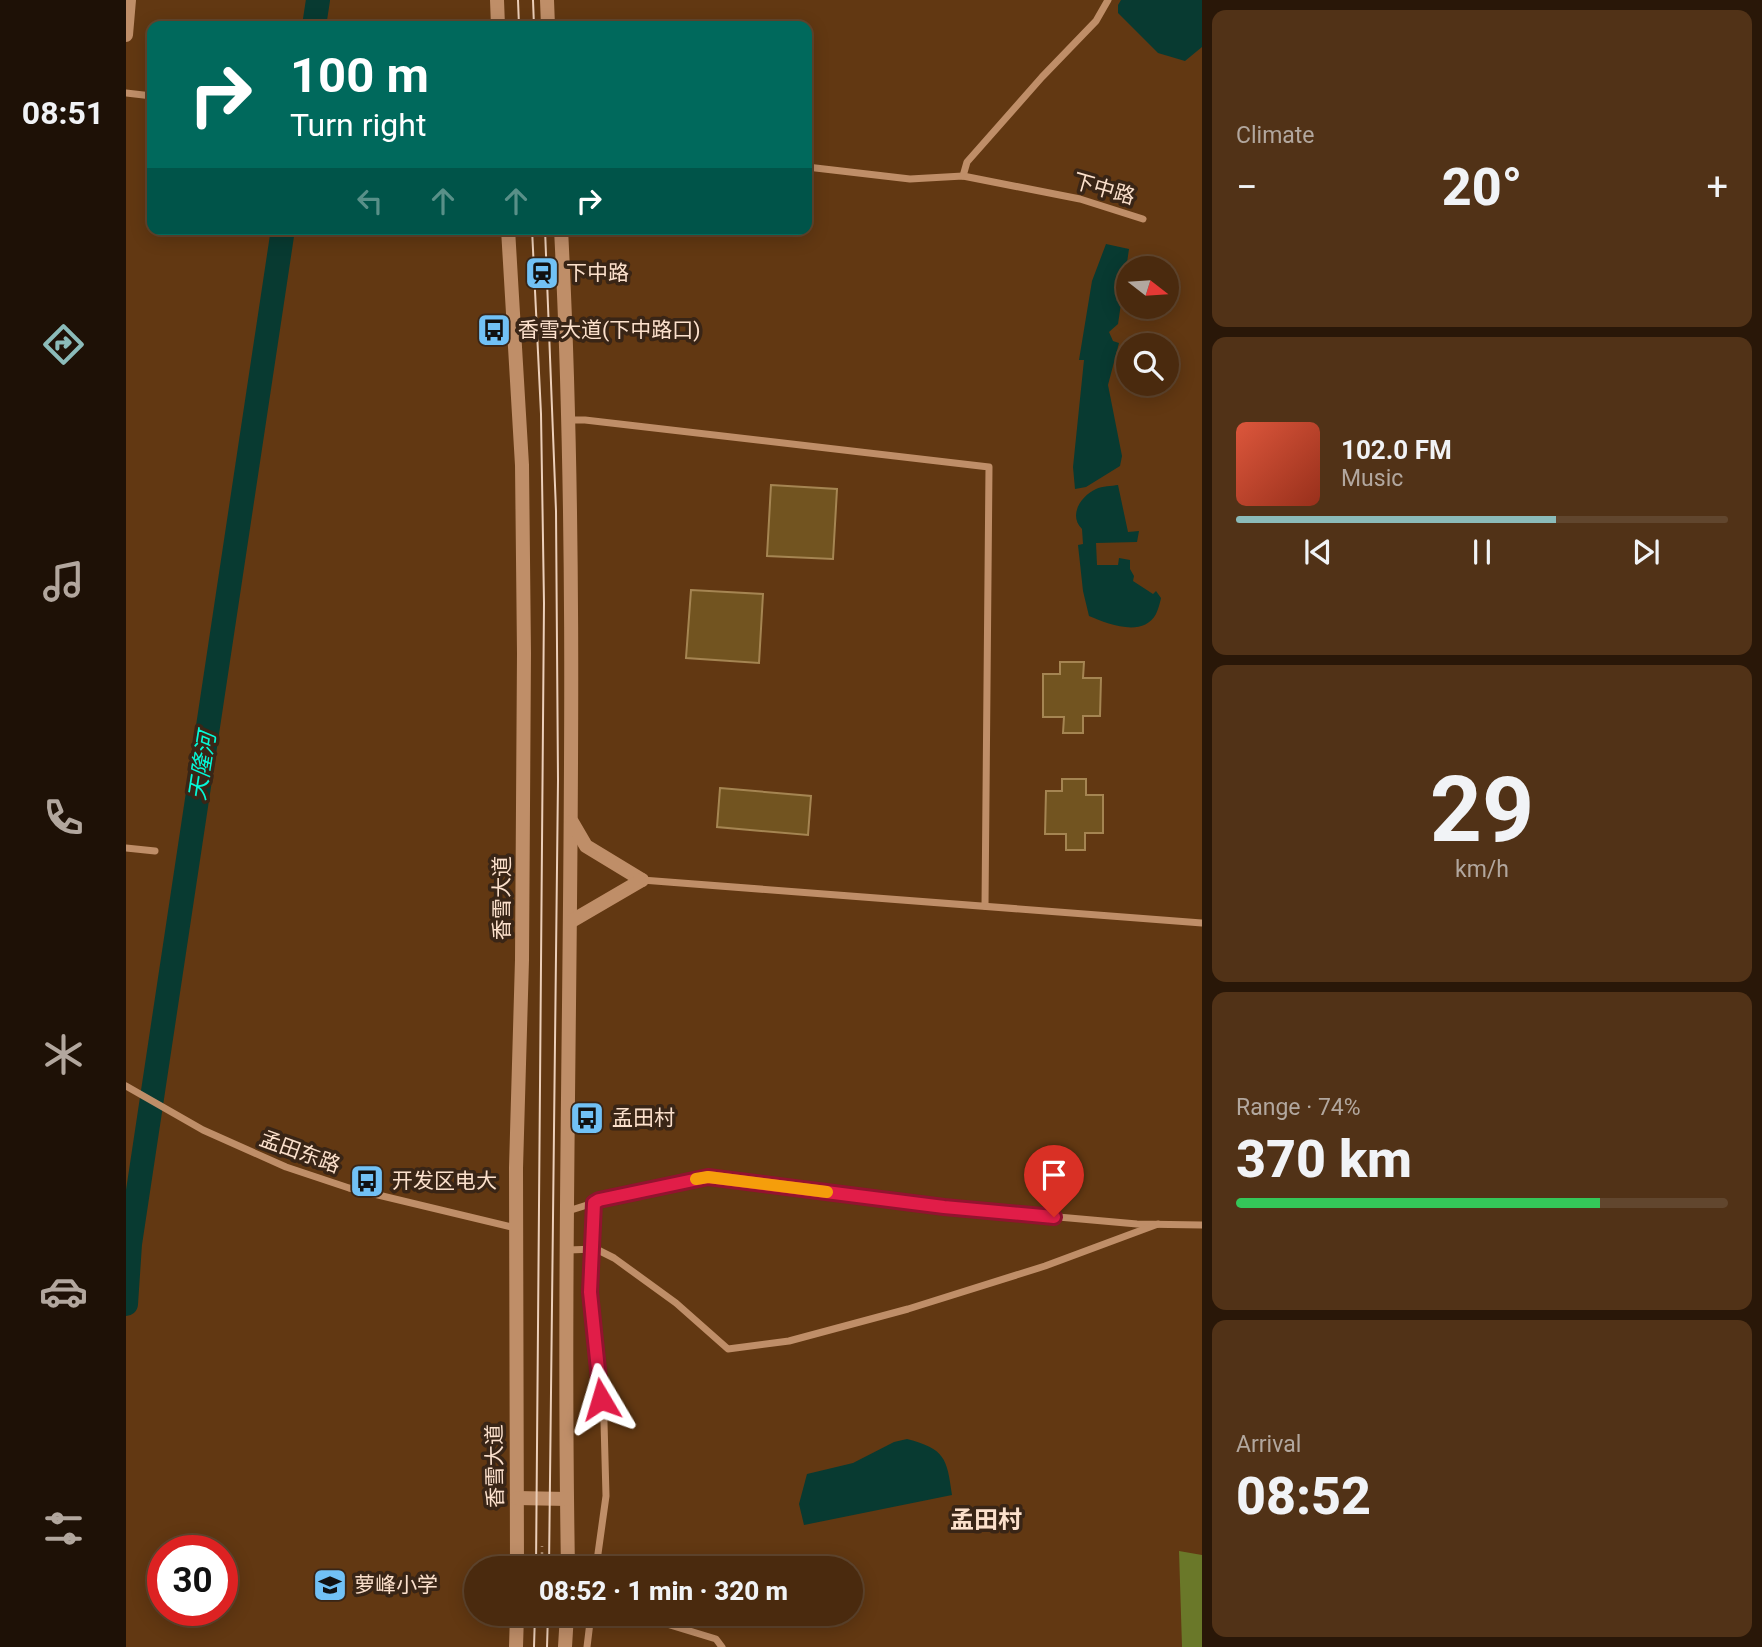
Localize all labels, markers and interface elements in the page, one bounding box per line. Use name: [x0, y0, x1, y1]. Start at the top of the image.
text: 100 m: [290, 47, 429, 104]
icon: right: [175, 49, 266, 140]
text: 08:51: [22, 94, 104, 132]
text: Turn right: [290, 106, 426, 144]
text: Climate: [1236, 122, 1315, 149]
text: 20°: [1442, 157, 1522, 218]
text: −: [1236, 165, 1258, 209]
text: +: [1706, 165, 1728, 209]
street label: 下中路: [1070, 169, 1138, 209]
icon: left: [351, 182, 389, 220]
icon: ahead: [424, 182, 462, 220]
icon: ahead: [497, 182, 535, 220]
icon: right: [570, 182, 608, 220]
station icon: 下中路: [523, 254, 561, 292]
north arrow: [1116, 256, 1180, 318]
map controls: [1116, 256, 1179, 396]
place label: 下中路: [566, 261, 629, 285]
bus stop icon: 香雪大道(下中路口): [475, 311, 513, 349]
place label: 香雪大道(下中路口): [518, 318, 701, 342]
icon: directions: [39, 320, 88, 369]
button: search: [1116, 333, 1179, 396]
text: 102.0 FM: [1341, 435, 1452, 465]
text: Music: [1341, 465, 1403, 492]
icon: previous: [1299, 533, 1337, 571]
icon: pause: [1463, 533, 1501, 571]
icon: next: [1627, 533, 1665, 571]
icon: music: [39, 557, 88, 606]
water label: 天隆河: [184, 726, 222, 802]
text: 29: [1430, 757, 1534, 863]
icon: phone: [39, 793, 88, 842]
street label: 香雪大道: [490, 856, 514, 940]
text: km/h: [1455, 856, 1509, 883]
icon: climate: [39, 1030, 88, 1079]
text: Range · 74%: [1236, 1094, 1361, 1121]
bus stop icon: 孟田村: [568, 1099, 606, 1137]
place label: 孟田村: [612, 1106, 675, 1130]
street label: 孟田东路: [256, 1126, 344, 1178]
text: 370 km: [1236, 1129, 1412, 1190]
pin: [1024, 1145, 1084, 1217]
icon: arrive: [1035, 1156, 1073, 1194]
bus stop icon: 开发区电大: [348, 1162, 386, 1200]
place label: 开发区电大: [392, 1169, 497, 1193]
icon: car: [39, 1267, 88, 1316]
position arrow: [564, 1362, 638, 1436]
street label: 香雪大道: [482, 1424, 508, 1508]
text: Arrival: [1236, 1431, 1301, 1458]
text: 08:52: [1236, 1466, 1371, 1527]
icon: filters: [39, 1504, 88, 1553]
district label: 孟田村: [950, 1506, 1022, 1534]
speed limit sign: 30: [147, 1535, 238, 1626]
school or university icon: 萝峰小学: [311, 1566, 349, 1604]
place label: 萝峰小学: [354, 1573, 438, 1597]
text: 08:52 · 1 min · 320 m: [539, 1576, 788, 1606]

